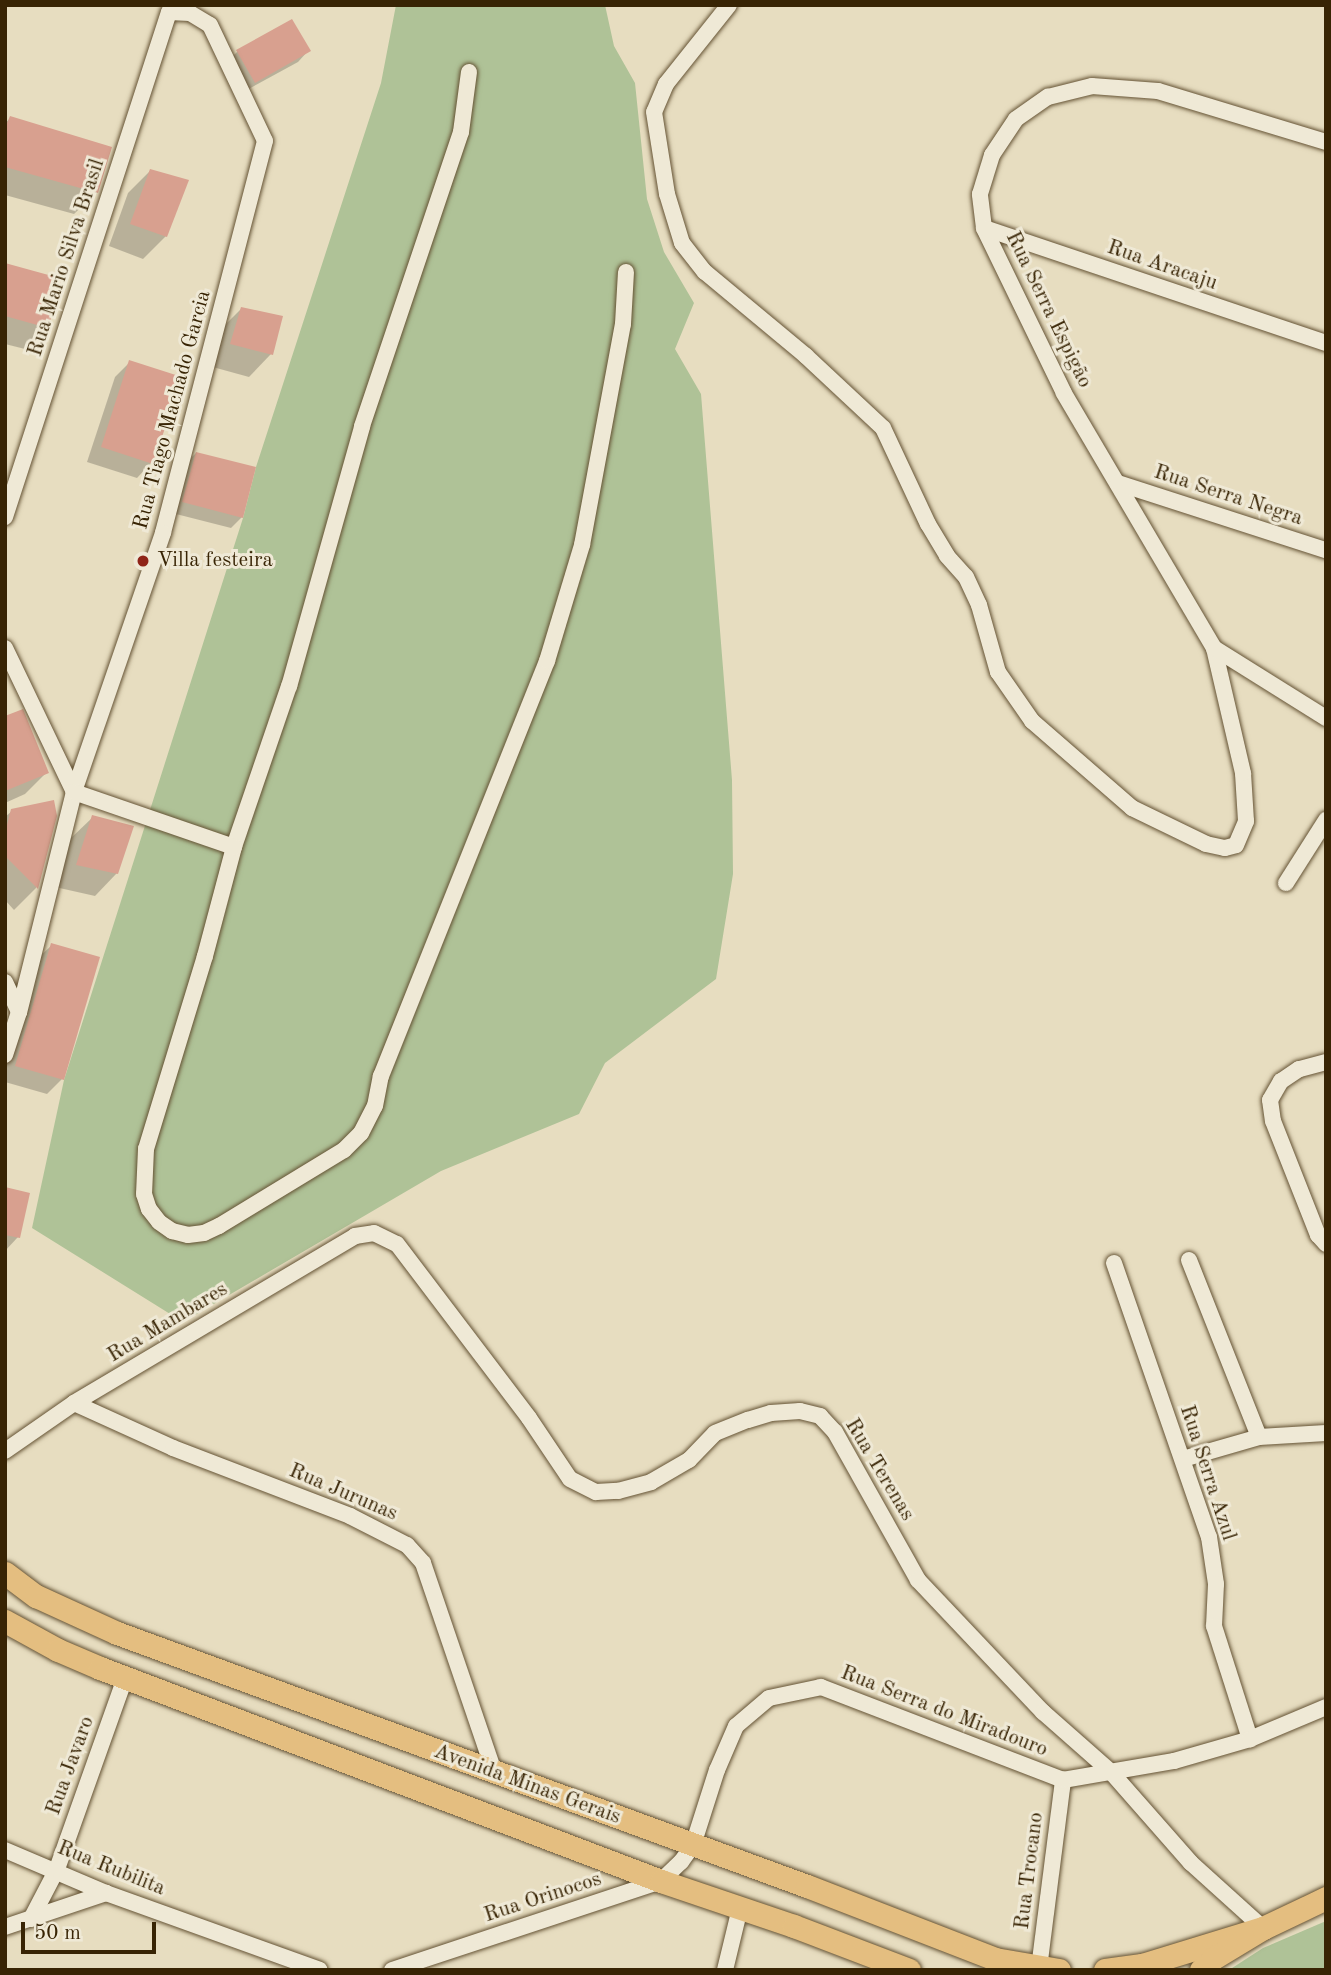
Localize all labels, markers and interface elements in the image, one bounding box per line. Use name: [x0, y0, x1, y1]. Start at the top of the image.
street label: Rua Mario Silva Brasil: [23, 156, 111, 360]
street label: Rua Serra Espigão: [999, 228, 1097, 392]
street label: Rua Aracaju: [1104, 235, 1220, 297]
street label: Rua Tiago Machado Garcia: [129, 288, 217, 532]
street label: Rua Serra Negra: [1150, 460, 1306, 532]
place label: Villa festeira: [157, 548, 273, 574]
marker: Villa festeira: [135, 553, 151, 569]
street label: Rua Mambares: [103, 1277, 233, 1369]
street label: Rua Serra Azul: [1173, 1402, 1241, 1544]
street label: Rua Terenas: [839, 1414, 919, 1526]
street label: Rua Jurunas: [285, 1459, 401, 1527]
street label: Rua Serra do Miradouro: [837, 1661, 1051, 1763]
street label: Rua Javaro: [41, 1713, 101, 1819]
street label: Avenida Minas Gerais: [430, 1739, 624, 1831]
street label: Rua Trocano: [1010, 1811, 1050, 1931]
street label: Rua Rubilita: [53, 1836, 169, 1902]
street label: Rua Orinocos: [481, 1867, 605, 1929]
scale bar: [24, 1909, 159, 1953]
text: 50 m: [34, 1923, 81, 1944]

